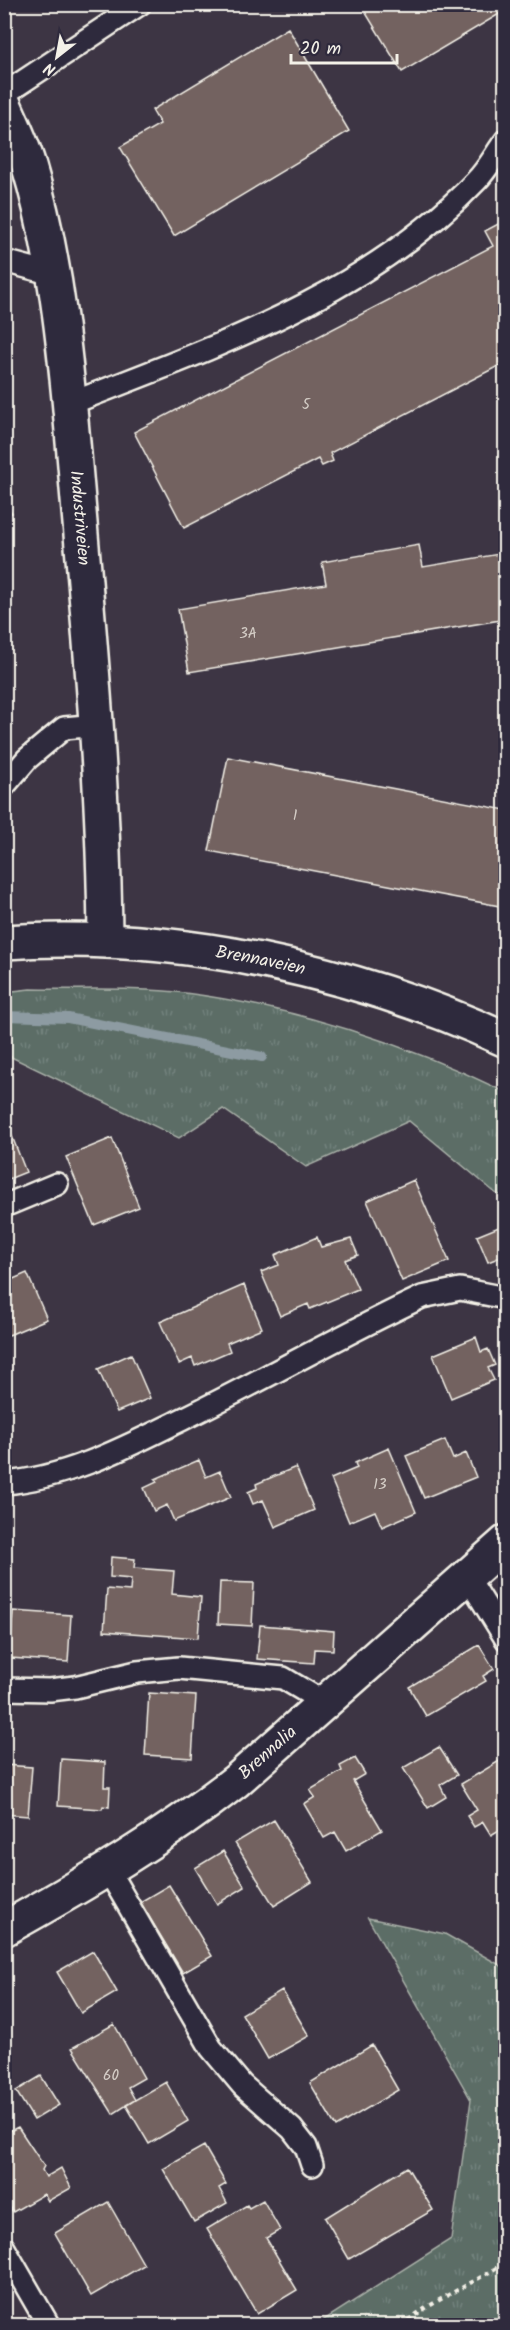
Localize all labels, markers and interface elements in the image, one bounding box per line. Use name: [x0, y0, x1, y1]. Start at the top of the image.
north arrow: [27, 27, 87, 87]
scale bar: [291, 27, 398, 65]
text: 20 m: [300, 35, 341, 64]
text: N: [39, 55, 61, 82]
house number: 5: [302, 393, 311, 417]
street label: Industriveien: [61, 469, 98, 567]
house number: 3A: [239, 622, 257, 646]
house number: 1: [293, 804, 298, 828]
street label: Brennaveien: [214, 938, 308, 984]
house number: 13: [373, 1473, 387, 1497]
street label: Brennalia: [232, 1719, 304, 1787]
house number: 60: [103, 2064, 119, 2088]

